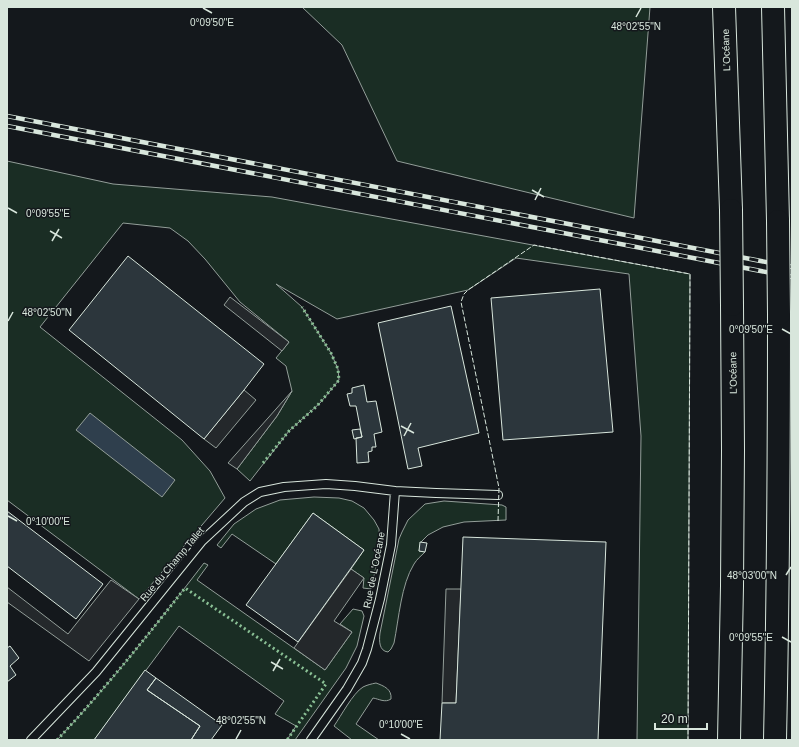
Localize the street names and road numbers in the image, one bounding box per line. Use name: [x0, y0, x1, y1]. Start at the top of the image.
street label: L’Océane: [720, 28, 732, 71]
street label: L’Océane: [727, 351, 739, 394]
street label: Rue du Champ Tallet: [138, 525, 206, 603]
street label: Rue de L'Océane: [361, 530, 387, 609]

